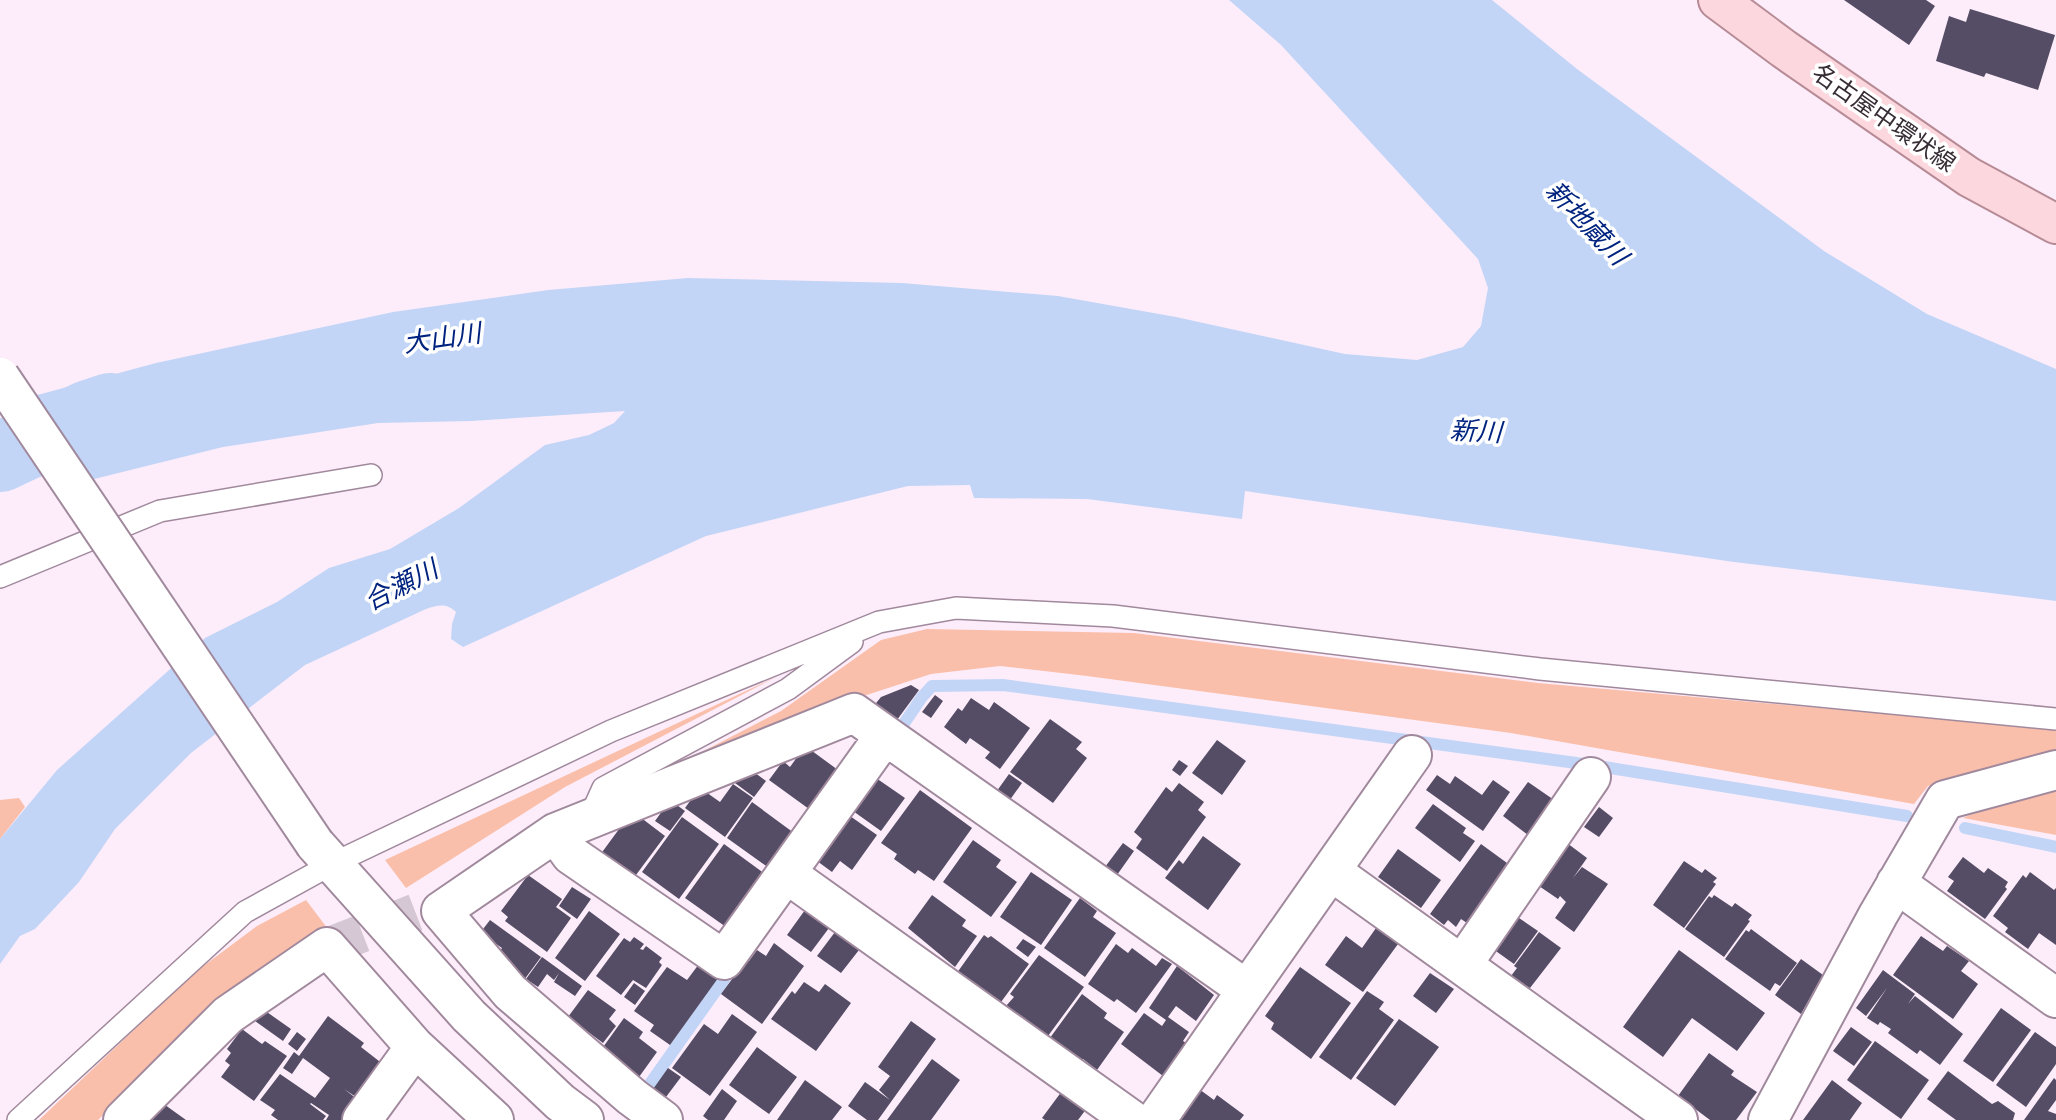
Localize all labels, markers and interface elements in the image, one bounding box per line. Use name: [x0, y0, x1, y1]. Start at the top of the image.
street label: 名古屋中環状線: [1807, 58, 1961, 178]
water label: 新地蔵川: [1539, 176, 1635, 274]
water label: 大山川: [401, 318, 486, 360]
water label: 新川: [1449, 416, 1506, 449]
water label: 合瀬川: [360, 553, 446, 618]

